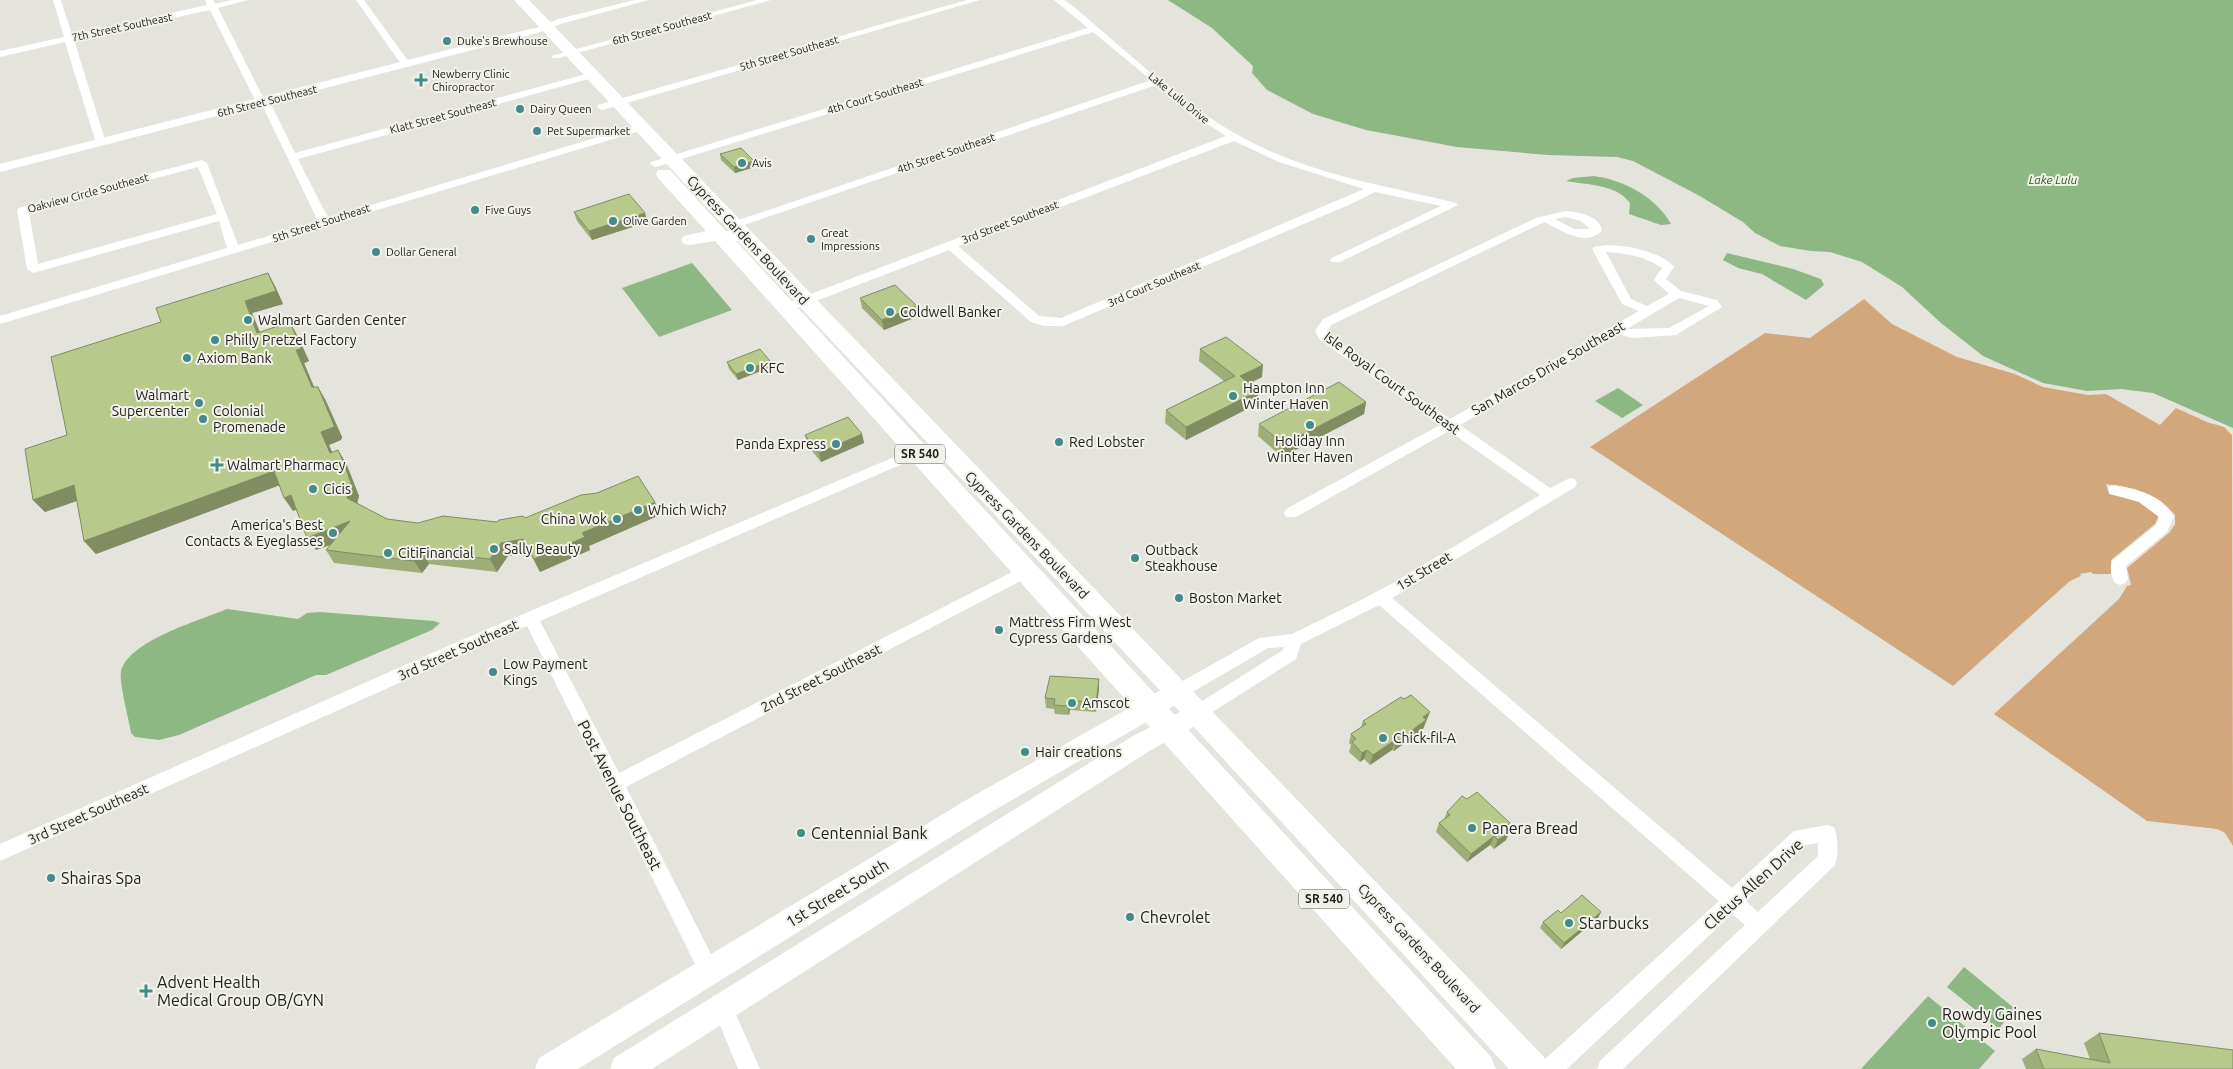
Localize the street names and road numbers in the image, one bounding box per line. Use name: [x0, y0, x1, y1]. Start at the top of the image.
street label: 6th Street Southeast: [611, 9, 714, 47]
street label: 7th Street Southeast: [71, 10, 174, 44]
street label: 5th Street Southeast: [738, 33, 841, 73]
street label: Lake Lulu Drive: [1146, 70, 1212, 126]
street label: 4th Court Southeast: [826, 75, 925, 116]
street label: 6th Street Southeast: [216, 83, 319, 119]
street label: Klatt Street Southeast: [389, 96, 498, 136]
street label: 4th Street Southeast: [896, 130, 997, 175]
street label: Oakview Circle Southeast: [26, 171, 151, 215]
street label: Cypress Gardens Boulevard: [684, 172, 812, 308]
street label: 3rd Street Southeast: [960, 198, 1061, 246]
street label: 5th Street Southeast: [270, 201, 372, 245]
street label: 3rd Court Southeast: [1106, 259, 1203, 309]
street label: San Marcos Drive Southeast: [1469, 317, 1628, 418]
street label: Isle Royal Court Southeast: [1321, 328, 1464, 438]
road number: SR 540: [895, 444, 945, 464]
street label: Cypress Gardens Boulevard: [962, 468, 1092, 602]
street label: 1st Street: [1393, 548, 1455, 594]
street label: 3rd Street Southeast: [395, 616, 521, 684]
street label: 2nd Street Southeast: [758, 640, 884, 715]
street label: Post Avenue Southeast: [574, 717, 666, 874]
street label: 3rd Street Southeast: [25, 780, 151, 848]
street label: Cletus Allen Drive: [1700, 835, 1806, 933]
street label: 1st Street South: [782, 855, 892, 931]
street label: Cypress Gardens Boulevard: [1355, 880, 1483, 1016]
road number: SR 540: [1299, 890, 1349, 909]

